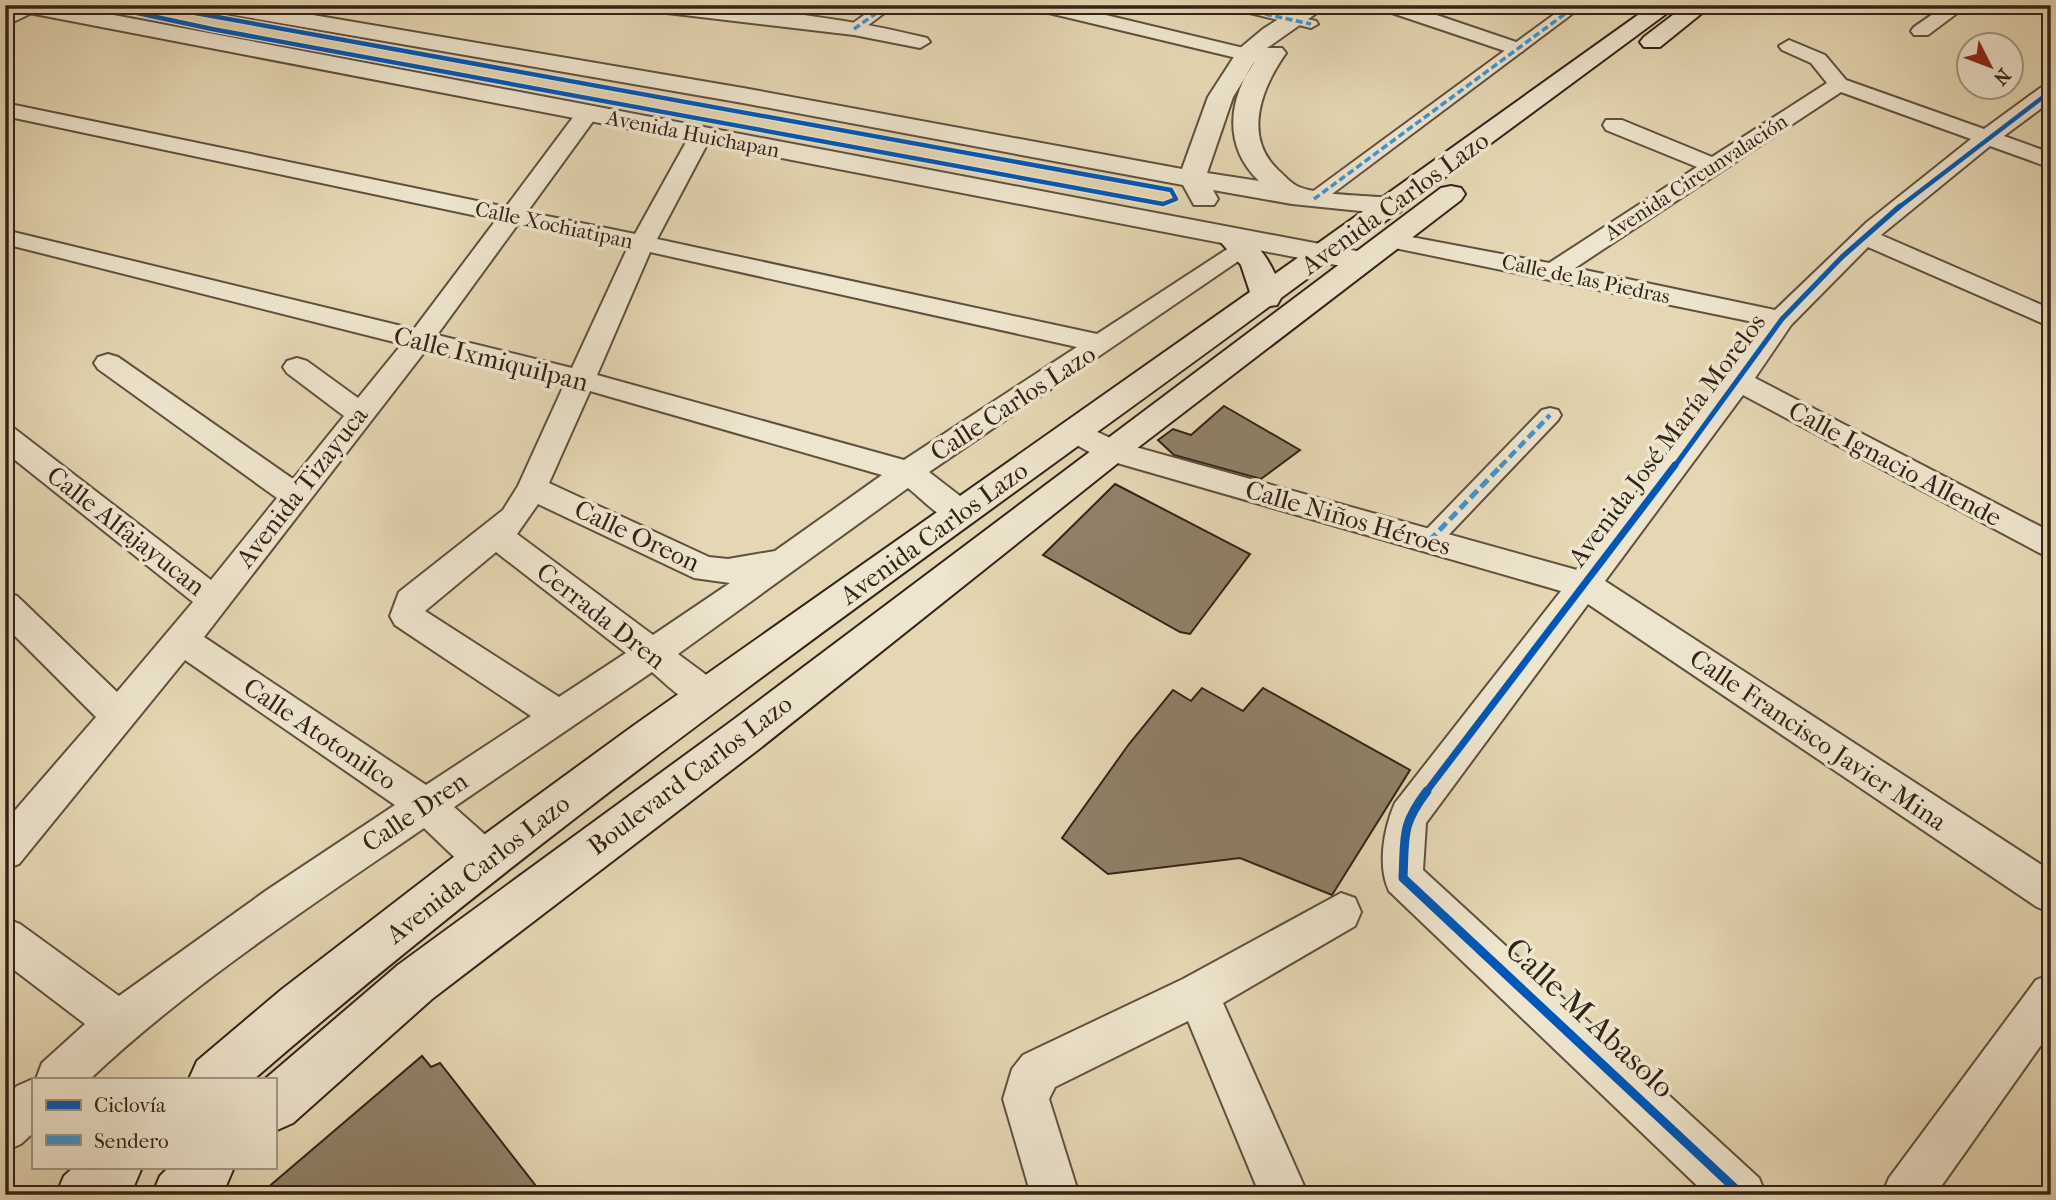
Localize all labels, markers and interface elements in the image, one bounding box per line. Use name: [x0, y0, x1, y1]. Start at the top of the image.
north arrow: [1954, 32, 2024, 102]
text: N: [1989, 64, 2015, 90]
street label: Avenida Huichapan: [603, 105, 782, 163]
street label: Avenida Circunvalación: [1599, 109, 1792, 246]
street label: Avenida Carlos Lazo: [1294, 125, 1495, 282]
street label: Calle Xochiatipan: [473, 197, 635, 253]
street label: Calle de las Piedras: [1500, 249, 1672, 309]
street label: Avenida José María Morelos: [1561, 307, 1772, 573]
street label: Calle Ixmiquilpan: [391, 320, 591, 398]
street label: Calle Carlos Lazo: [925, 338, 1101, 468]
street label: Calle Ignacio Allende: [1783, 395, 2007, 533]
street label: Avenida Tizayuca: [229, 400, 375, 574]
street label: Avenida Carlos Lazo: [833, 455, 1034, 612]
street label: Calle Alfajayucan: [41, 460, 211, 602]
street label: Calle Niños Héroes: [1242, 474, 1454, 562]
street label: Calle Oreon: [569, 494, 705, 578]
street label: Cerrada Dren: [530, 556, 672, 676]
street label: Calle Francisco Javier Mina: [1684, 643, 1953, 838]
street label: Calle Atotonilco: [238, 671, 402, 797]
street label: Boulevard Carlos Lazo: [582, 688, 798, 862]
street label: Calle Dren: [356, 765, 474, 859]
street label: Avenida Carlos Lazo: [379, 788, 576, 951]
street label: Calle M Abasolo: [1498, 930, 1682, 1106]
legend: [32, 1078, 276, 1168]
text: Ciclovía: [94, 1093, 166, 1117]
text: Sendero: [94, 1129, 169, 1153]

